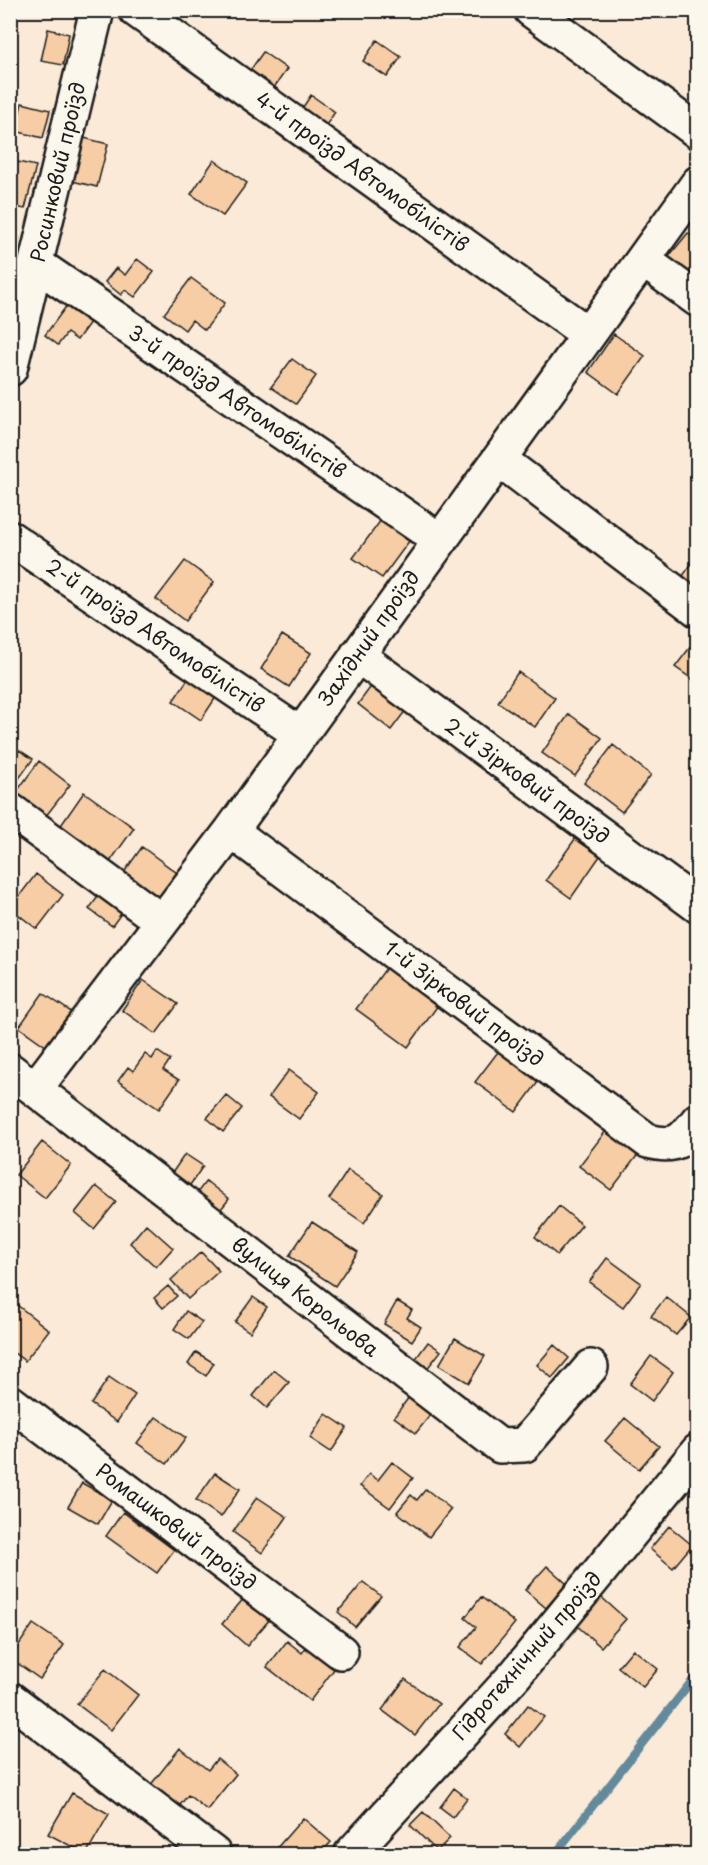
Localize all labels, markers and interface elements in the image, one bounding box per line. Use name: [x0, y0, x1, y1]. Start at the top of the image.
street label: Росинковий проїзд: [22, 79, 92, 265]
street label: 4-й проїзд Автомобілістів: [250, 84, 475, 259]
street label: 3-й проїзд Автомобілістів: [123, 317, 352, 485]
street label: 2-й проїзд Автомобілістів: [40, 551, 271, 720]
street label: Західний проїзд: [310, 564, 426, 711]
street label: 2-й Зірковий проїзд: [439, 710, 616, 850]
street label: 1-й Зірковий проїзд: [379, 933, 551, 1073]
street label: вулиця Корольова: [226, 1229, 386, 1364]
street label: Ромашковий проїзд: [90, 1455, 264, 1597]
street label: Гідротехнічний проїзд: [444, 1564, 608, 1746]

